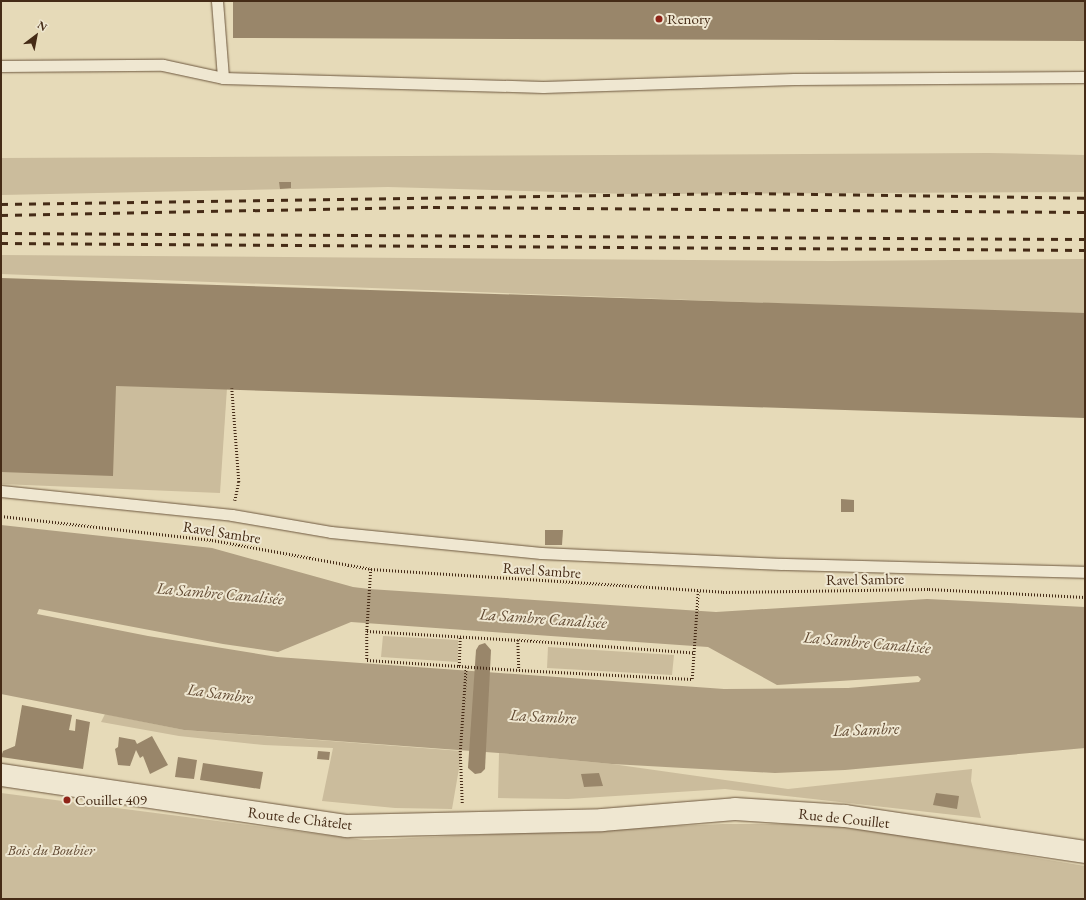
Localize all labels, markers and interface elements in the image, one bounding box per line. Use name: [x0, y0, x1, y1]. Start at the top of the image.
place label: Renory: [667, 10, 710, 28]
marker: Renory: [654, 14, 664, 24]
north arrow: [16, 16, 56, 56]
text: N: [35, 18, 50, 34]
street label: Ravel Sambre: [182, 517, 262, 547]
street label: Ravel Sambre: [502, 558, 582, 582]
street label: Ravel Sambre: [826, 569, 904, 589]
water label: La Sambre Canalisée: [156, 579, 284, 609]
water label: La Sambre Canalisée: [479, 605, 607, 633]
water label: La Sambre Canalisée: [803, 628, 931, 658]
water label: La Sambre: [186, 680, 254, 708]
water label: La Sambre: [509, 706, 577, 728]
water label: La Sambre: [832, 719, 900, 741]
place label: Couillet 409: [75, 791, 147, 809]
marker: Couillet 409: [62, 795, 72, 805]
street label: Route de Châtelet: [247, 803, 353, 833]
street label: Rue de Couillet: [798, 804, 890, 832]
park label: Bois du Boubier: [7, 841, 95, 859]

